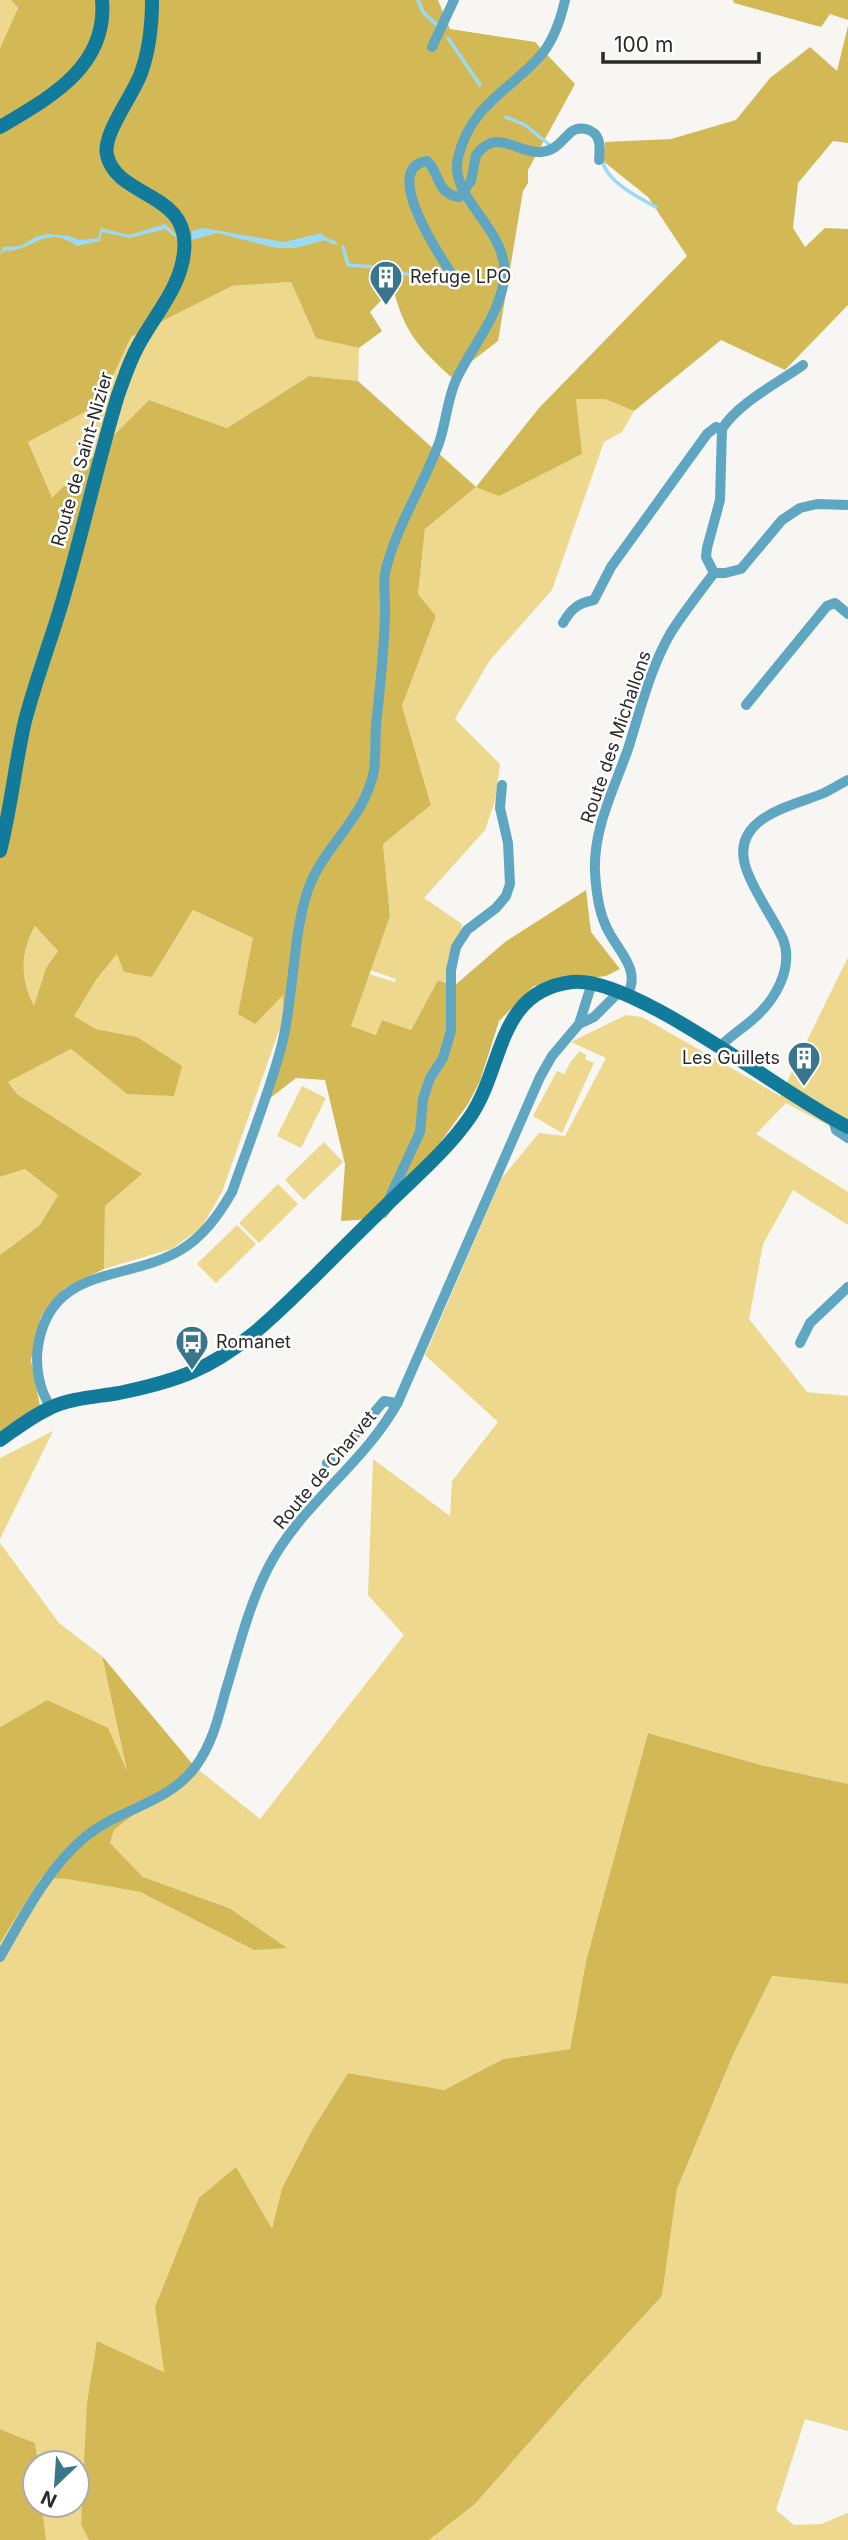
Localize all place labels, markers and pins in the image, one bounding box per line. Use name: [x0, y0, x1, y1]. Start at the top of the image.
building icon: Refuge LPO: [367, 258, 405, 307]
place label: Refuge LPO: [410, 266, 511, 287]
building icon: Les Guillets: [785, 1039, 823, 1088]
place label: Les Guillets: [682, 1047, 780, 1068]
bus stop icon: Romanet: [173, 1323, 211, 1372]
place label: Romanet: [216, 1331, 291, 1352]

